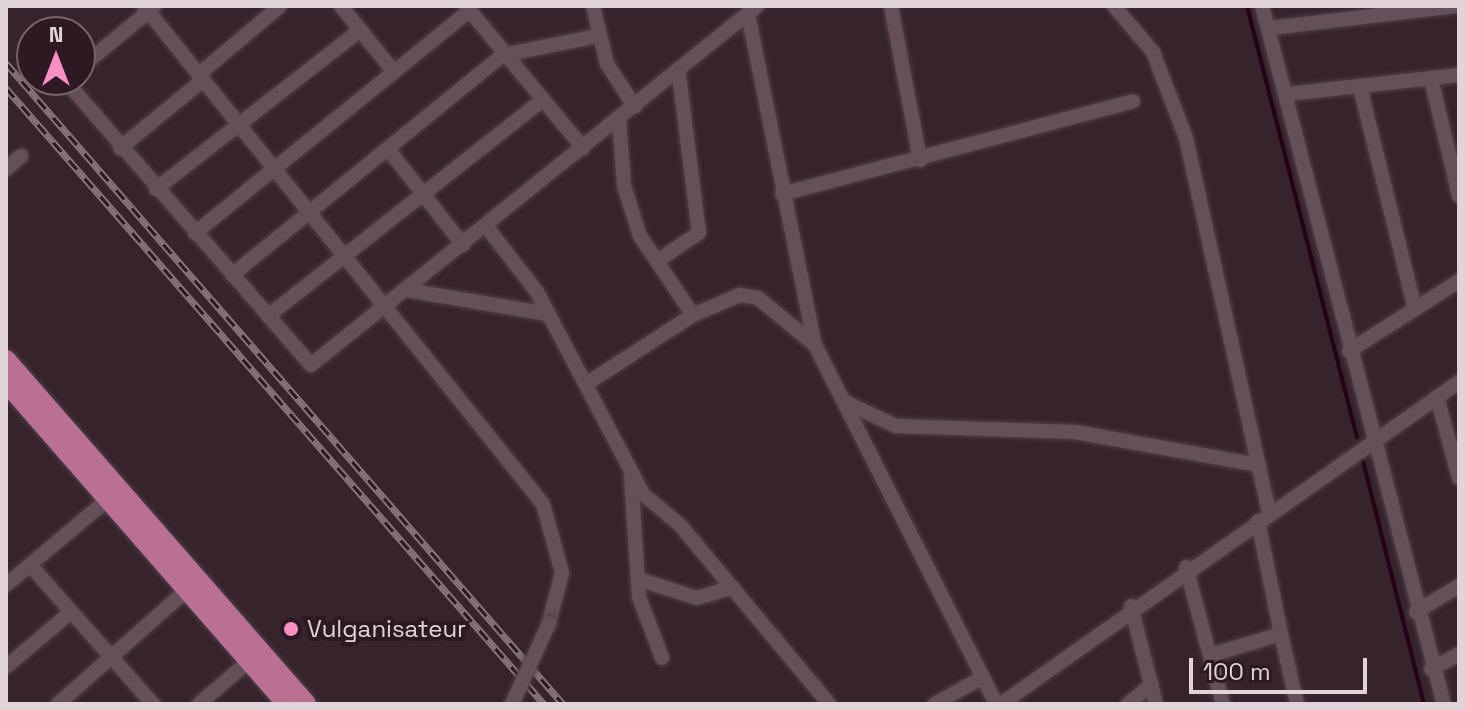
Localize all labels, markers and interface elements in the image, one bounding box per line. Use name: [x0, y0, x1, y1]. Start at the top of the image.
north arrow: [16, 16, 96, 96]
text: N: [49, 20, 63, 48]
place label: Vulganisateur: [307, 615, 466, 643]
marker: Vulganisateur: [282, 620, 300, 638]
scale bar: [1193, 642, 1371, 692]
text: 100 m: [1203, 656, 1271, 687]

